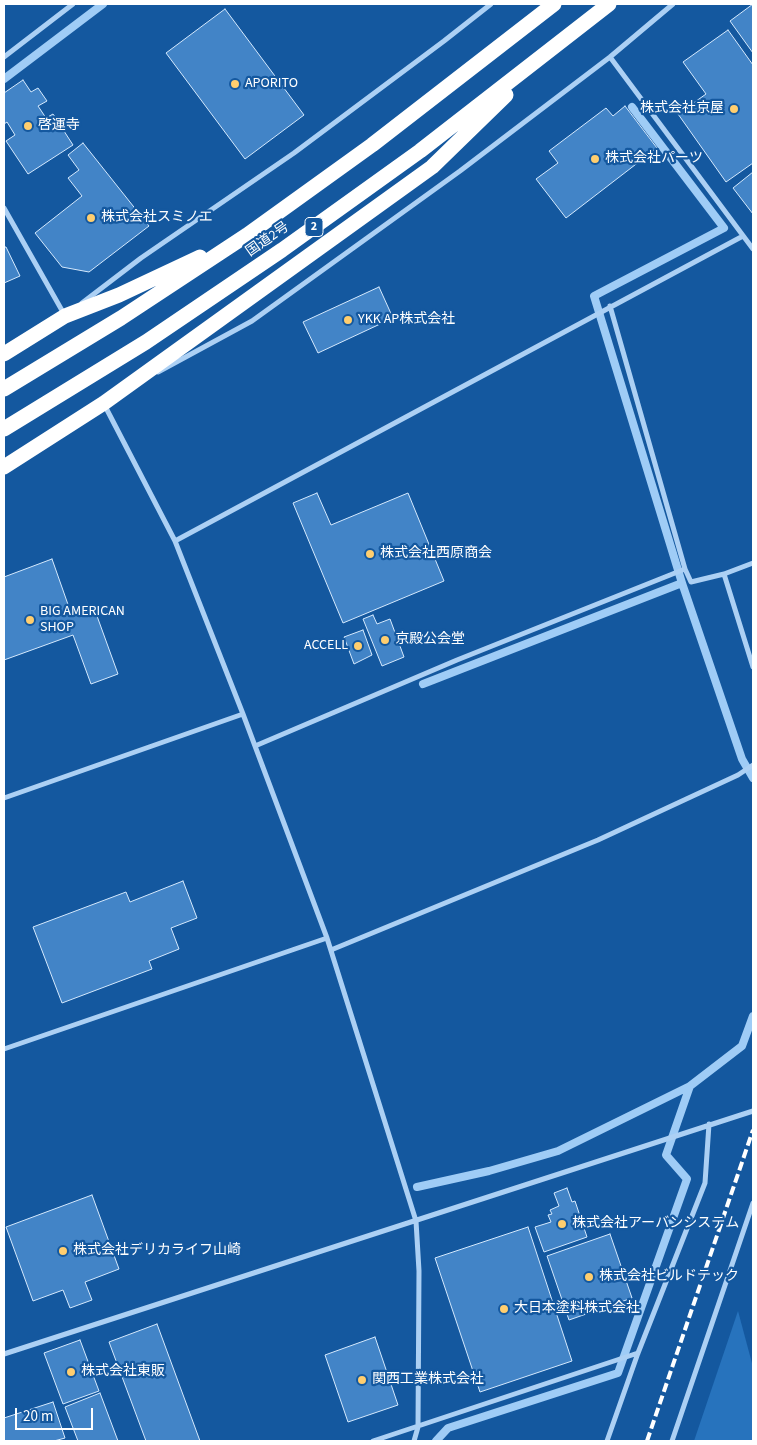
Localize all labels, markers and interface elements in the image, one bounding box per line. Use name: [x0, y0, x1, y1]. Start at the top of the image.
place label: APORITO: [245, 76, 298, 92]
marker: APORITO: [229, 78, 241, 90]
place label: 株式会社京屋: [640, 101, 724, 117]
marker: 株式会社京屋: [728, 103, 740, 115]
place label: 啓運寺: [38, 118, 80, 134]
marker: 啓運寺: [22, 120, 34, 132]
place label: 株式会社パーツ: [605, 151, 703, 167]
marker: 株式会社パーツ: [589, 153, 601, 165]
place label: 株式会社スミノエ: [101, 210, 213, 226]
marker: 株式会社スミノエ: [85, 212, 97, 224]
road number: 2: [305, 218, 323, 236]
street label: 国道2号: [243, 219, 293, 261]
place label: YKK AP株式会社: [358, 312, 455, 328]
marker: YKK AP株式会社: [342, 314, 354, 326]
place label: 株式会社西原商会: [380, 546, 492, 562]
marker: 株式会社西原商会: [364, 548, 376, 560]
place label: BIG AMERICAN SHOP: [40, 604, 125, 636]
marker: BIG AMERICAN SHOP: [24, 614, 36, 626]
place label: 京殿公会堂: [395, 632, 465, 648]
marker: 京殿公会堂: [379, 634, 391, 646]
place label: ACCELL: [304, 638, 348, 654]
marker: ACCELL: [352, 640, 364, 652]
place label: 株式会社アーバンシステム: [572, 1216, 739, 1232]
marker: 株式会社アーバンシステム: [556, 1218, 568, 1230]
place label: 株式会社デリカライフ山崎: [73, 1243, 241, 1259]
marker: 株式会社デリカライフ山崎: [57, 1245, 69, 1257]
place label: 株式会社ビルドテック: [599, 1269, 739, 1285]
marker: 株式会社ビルドテック: [583, 1271, 595, 1283]
place label: 大日本塗料株式会社: [514, 1301, 640, 1317]
marker: 大日本塗料株式会社: [498, 1303, 510, 1315]
place label: 株式会社東販: [81, 1364, 165, 1380]
marker: 株式会社東販: [65, 1366, 77, 1378]
place label: 関西工業株式会社: [372, 1372, 484, 1388]
marker: 関西工業株式会社: [356, 1374, 368, 1386]
scale bar: [18, 1398, 95, 1430]
text: 20 m: [23, 1406, 53, 1427]

